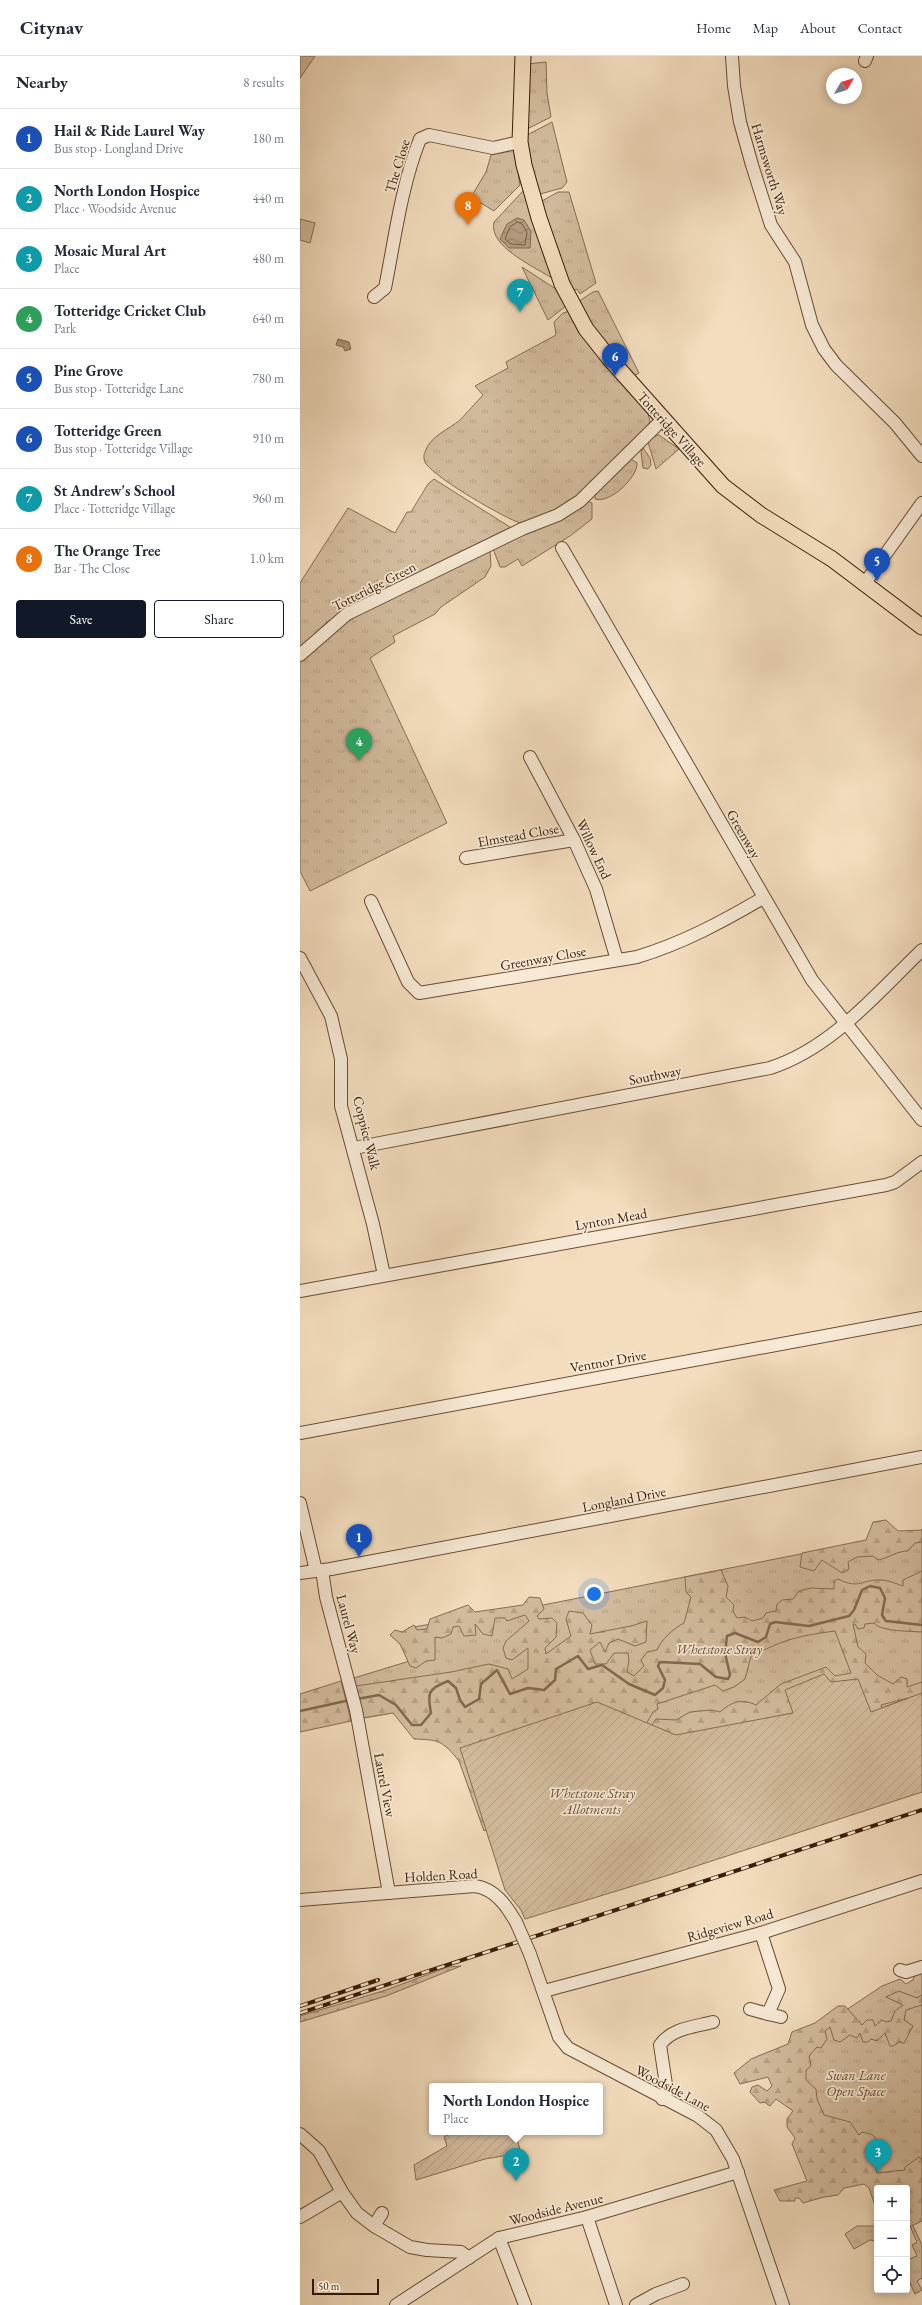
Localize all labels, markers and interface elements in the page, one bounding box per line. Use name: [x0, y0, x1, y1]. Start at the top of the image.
text: Citynav: [20, 15, 83, 40]
text: Home: [696, 19, 731, 37]
text: Map: [753, 19, 778, 37]
text: About: [800, 19, 836, 37]
text: Contact: [858, 19, 902, 37]
north arrow: [826, 68, 862, 104]
text: Nearby: [16, 71, 68, 93]
text: 8 results: [243, 74, 284, 91]
text: Hail & Ride Laurel Way: [54, 121, 205, 140]
street label: Harmsworth Way: [747, 121, 793, 218]
text: 1: [26, 130, 32, 147]
text: 180 m: [253, 130, 284, 147]
street label: The Close: [380, 137, 414, 195]
text: Bus stop · Longland Drive: [54, 140, 183, 157]
text: North London Hospice: [54, 181, 200, 200]
text: 2: [26, 190, 32, 207]
text: 440 m: [253, 190, 284, 207]
pin: 8: [455, 192, 481, 225]
text: Place · Woodside Avenue: [54, 200, 176, 217]
text: Mosaic Mural Art: [54, 241, 166, 260]
text: 3: [26, 250, 32, 267]
text: 480 m: [253, 250, 284, 267]
text: Place: [54, 260, 80, 277]
pin: 7: [507, 279, 533, 312]
text: Totteridge Cricket Club: [54, 301, 206, 320]
text: 4: [26, 310, 32, 327]
text: 640 m: [253, 310, 284, 327]
text: Park: [54, 320, 76, 337]
pin: 6: [602, 343, 628, 376]
text: Pine Grove: [54, 361, 123, 380]
text: 5: [26, 370, 32, 387]
text: 780 m: [253, 370, 284, 387]
text: Bus stop · Totteridge Lane: [54, 380, 184, 397]
street label: Totteridge Village: [634, 388, 711, 471]
text: Totteridge Green: [54, 421, 162, 440]
text: 6: [26, 430, 32, 447]
text: 910 m: [253, 430, 284, 447]
text: Bus stop · Totteridge Village: [54, 440, 193, 457]
text: St Andrew's School: [54, 481, 175, 500]
text: 7: [26, 490, 32, 507]
text: 960 m: [253, 490, 284, 507]
text: Place · Totteridge Village: [54, 500, 176, 517]
text: The Orange Tree: [54, 541, 161, 560]
pin: 5: [864, 548, 890, 581]
text: 8: [26, 550, 32, 567]
text: 1.0 km: [250, 550, 284, 567]
street label: Totteridge Green: [329, 557, 419, 615]
text: Bar · The Close: [54, 560, 130, 577]
button: Save: [16, 600, 146, 638]
button: Share: [154, 600, 284, 638]
pin: 4: [346, 728, 372, 761]
street label: Greenway: [723, 806, 766, 862]
street label: Willow End: [572, 816, 616, 883]
street label: Elmstead Close: [476, 819, 561, 851]
street label: Greenway Close: [499, 942, 588, 974]
street label: Southway: [627, 1061, 684, 1089]
street label: Coppice Walk: [349, 1094, 385, 1172]
street label: Lynton Mead: [573, 1204, 649, 1234]
street label: Ventnor Drive: [569, 1345, 648, 1377]
street label: Longland Drive: [581, 1482, 668, 1516]
pin: 1: [346, 1524, 372, 1557]
your location: [584, 1584, 604, 1604]
street label: Laurel Way: [332, 1592, 366, 1656]
park label: Whetstone Stray: [676, 1640, 763, 1658]
street label: Laurel View: [370, 1751, 400, 1819]
park label: Whetstone Stray Allotments: [549, 1784, 636, 1818]
street label: Holden Road: [404, 1864, 479, 1886]
street label: Ridgeview Road: [685, 1904, 776, 1946]
street label: Woodside Lane: [632, 2061, 714, 2116]
park label: Swan Lane Open Space: [826, 2066, 886, 2100]
popup: [429, 2083, 603, 2135]
text: North London Hospice: [443, 2091, 589, 2110]
text: Place: [443, 2110, 469, 2127]
pin: 3: [865, 2139, 891, 2172]
pin: 2: [503, 2148, 529, 2181]
map controls: [874, 2185, 910, 2293]
button: +: [874, 2185, 910, 2221]
street label: Woodside Avenue: [507, 2189, 605, 2229]
button: −: [874, 2221, 910, 2257]
button: locate: [874, 2257, 910, 2293]
scale bar: [312, 2277, 379, 2296]
text: 50 m: [318, 2279, 339, 2293]

